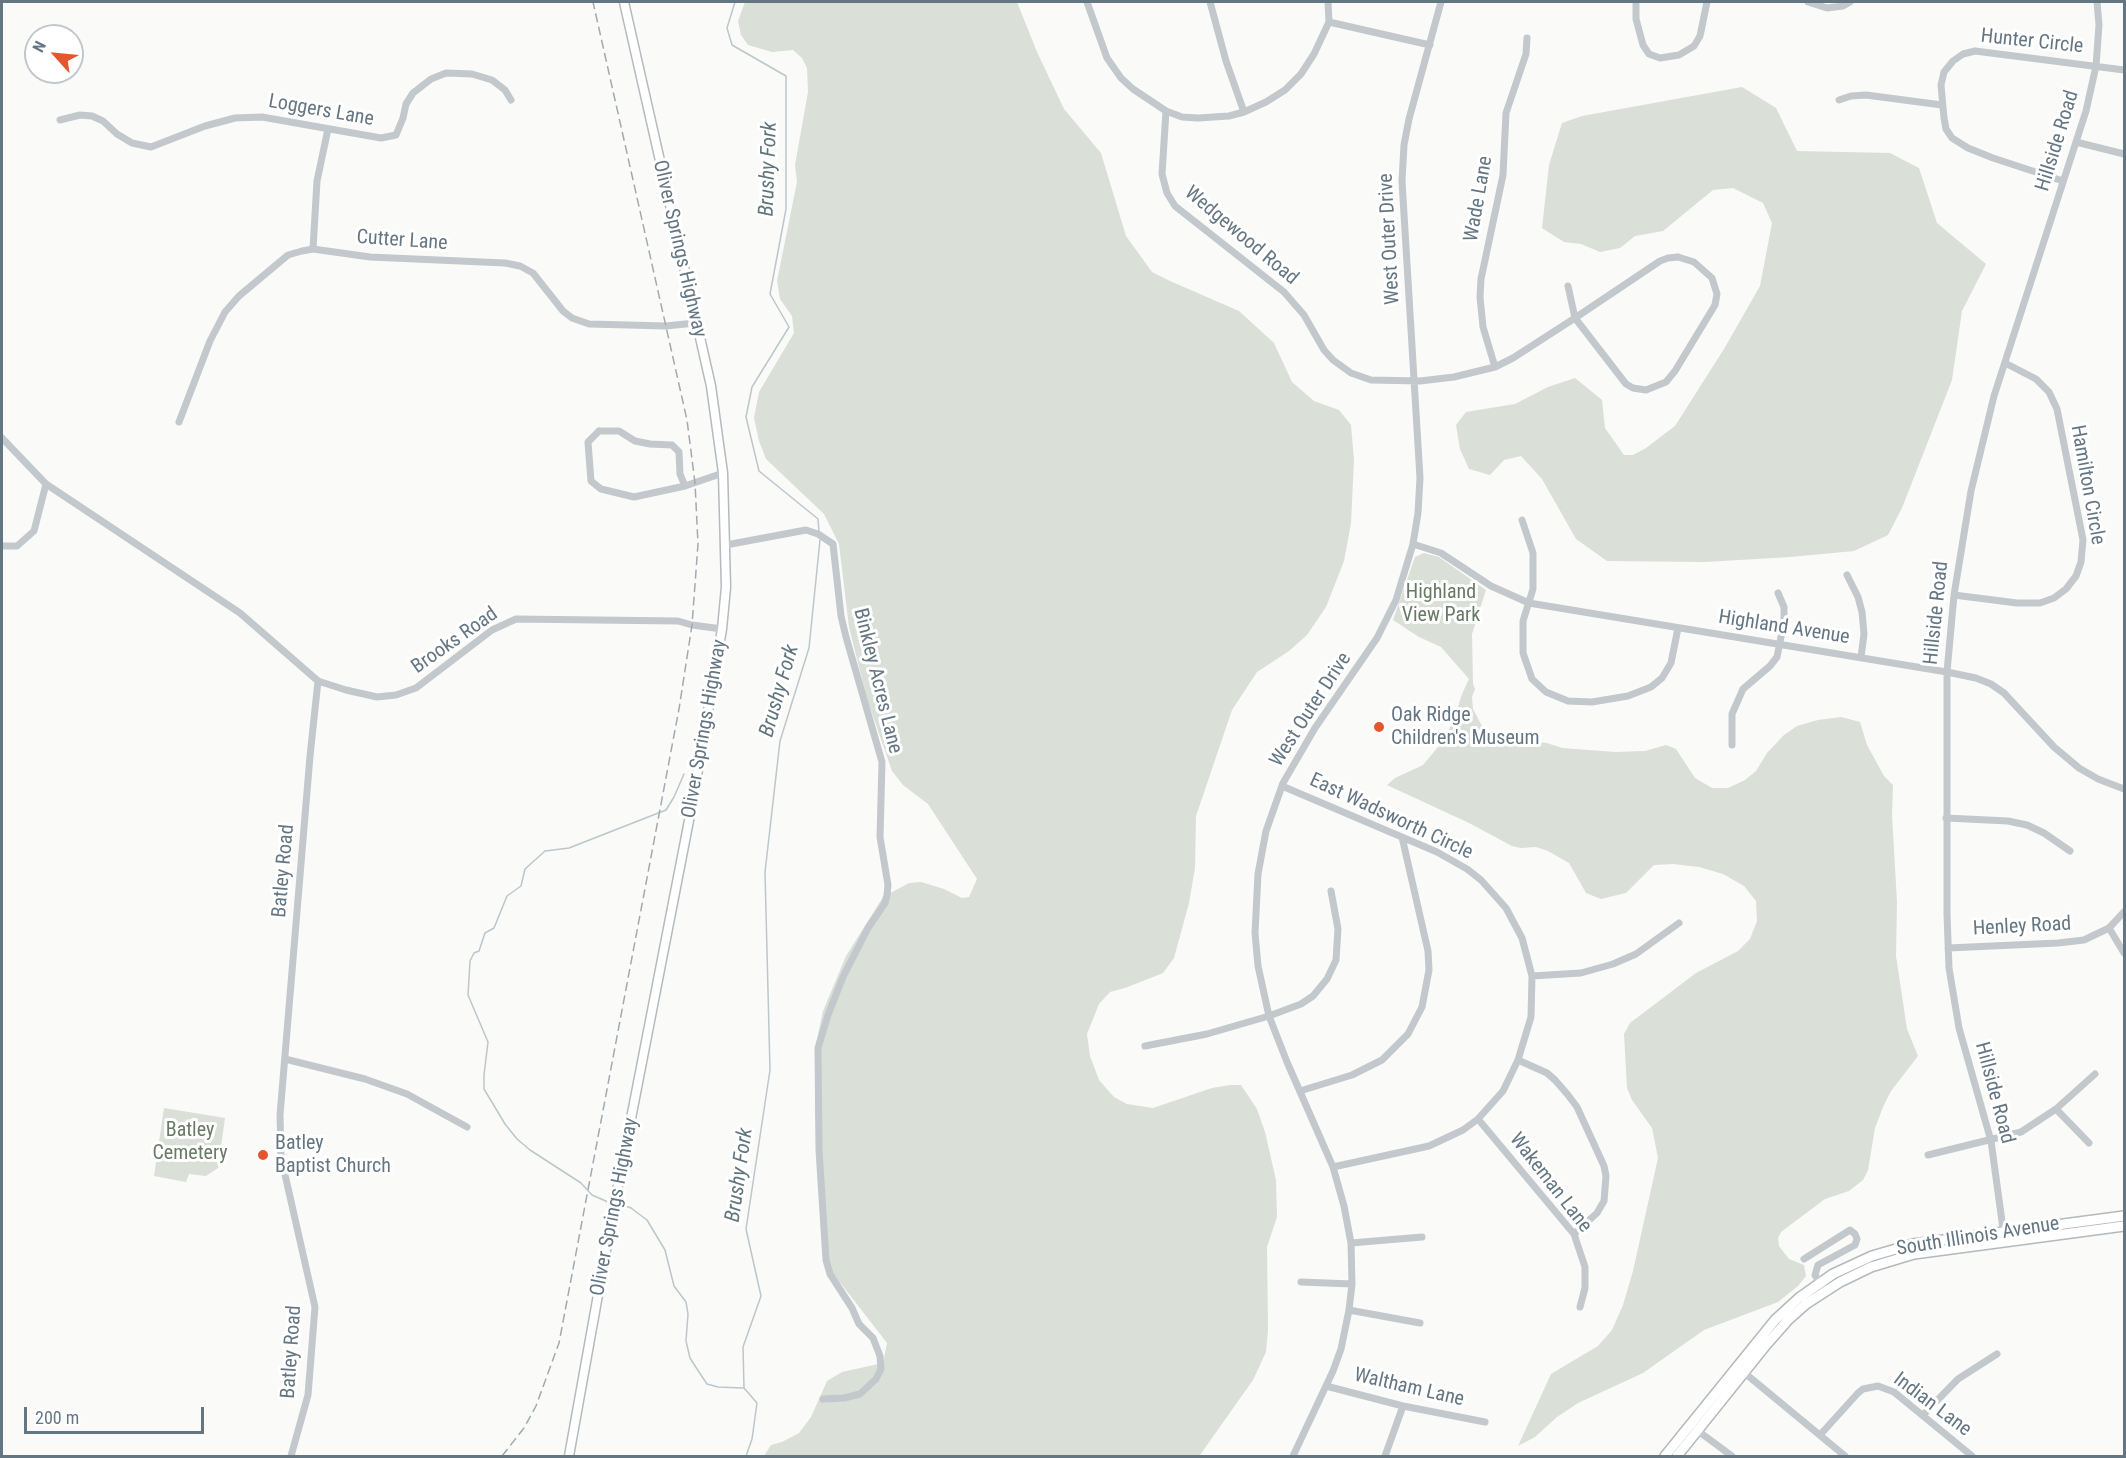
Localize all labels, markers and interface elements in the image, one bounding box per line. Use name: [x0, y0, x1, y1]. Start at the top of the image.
north arrow: [24, 24, 84, 84]
street label: Hunter Circle: [1980, 25, 2084, 59]
text: N: [29, 38, 50, 55]
street label: Hillside Road: [2031, 88, 2085, 194]
street label: Loggers Lane: [266, 90, 376, 132]
water label: Brushy Fork: [755, 121, 783, 217]
street label: Wade Lane: [1460, 154, 1498, 244]
street label: Oliver Springs Highway: [647, 158, 711, 340]
street label: West Outer Drive: [1375, 173, 1405, 305]
street label: Wedgewood Road: [1179, 181, 1303, 291]
street label: Cutter Lane: [356, 226, 448, 256]
street label: Hamilton Circle: [2065, 423, 2109, 547]
street label: Hillside Road: [1920, 560, 1954, 666]
park label: Highland View Park: [1402, 581, 1480, 628]
street label: Brooks Road: [407, 603, 503, 679]
street label: Binkley Acres Lane: [847, 606, 907, 756]
street label: Highland Avenue: [1717, 606, 1851, 650]
street label: Oliver Springs Highway: [677, 638, 733, 820]
water label: Brushy Fork: [755, 642, 805, 740]
street label: West Outer Drive: [1265, 648, 1357, 772]
place label: Oak Ridge Children's Museum: [1391, 704, 1539, 751]
marker: Oak Ridge Children's Museum: [1372, 720, 1386, 734]
street label: East Wadsworth Circle: [1305, 769, 1477, 865]
street label: Batley Road: [268, 823, 300, 919]
street label: Henley Road: [1972, 912, 2072, 942]
street label: Hillside Road: [1969, 1040, 2019, 1146]
street label: Oliver Springs Highway: [586, 1116, 644, 1298]
park label: Batley Cemetery: [152, 1119, 228, 1166]
water label: Brushy Fork: [721, 1126, 759, 1224]
street label: Wakeman Lane: [1504, 1128, 1596, 1238]
place label: Batley Baptist Church: [275, 1132, 391, 1179]
marker: Batley Baptist Church: [256, 1148, 270, 1162]
street label: South Illinois Avenue: [1895, 1212, 2061, 1262]
street label: Batley Road: [277, 1305, 307, 1399]
street label: Waltham Lane: [1352, 1364, 1466, 1412]
street label: Indian Lane: [1888, 1368, 1976, 1442]
scale bar: [27, 1395, 207, 1433]
text: 200 m: [35, 1407, 79, 1428]

